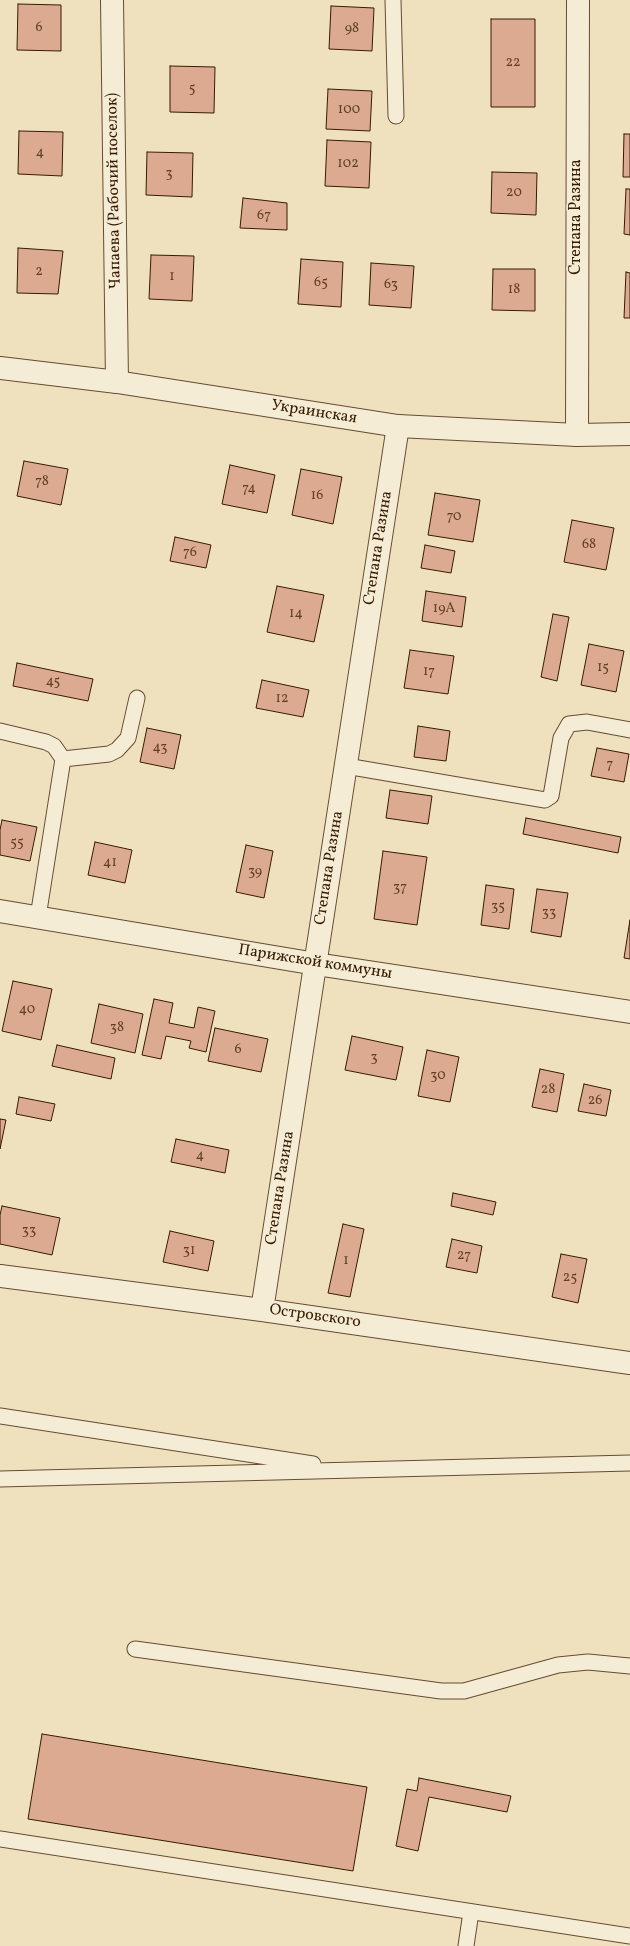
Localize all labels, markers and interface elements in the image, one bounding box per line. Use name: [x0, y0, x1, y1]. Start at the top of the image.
house number: 6: [35, 20, 43, 36]
house number: 98: [345, 21, 359, 37]
house number: 22: [505, 55, 521, 71]
house number: 5: [189, 81, 195, 97]
street label: Чапаева (Рабочий поселок): [104, 93, 126, 289]
house number: 100: [338, 102, 360, 118]
house number: 4: [36, 145, 44, 161]
house number: 102: [337, 156, 359, 172]
street label: Степана Разина: [567, 159, 587, 275]
house number: 3: [165, 166, 173, 182]
house number: 20: [506, 185, 522, 201]
house number: 67: [257, 208, 271, 224]
house number: 2: [35, 264, 43, 280]
house number: 1: [169, 269, 175, 285]
house number: 65: [314, 275, 328, 291]
house number: 63: [384, 277, 398, 293]
house number: 18: [508, 282, 520, 298]
street label: Украинская: [270, 397, 358, 429]
house number: 78: [35, 474, 49, 490]
house number: 74: [242, 481, 256, 497]
house number: 16: [311, 488, 323, 504]
street label: Степана Разина: [360, 490, 398, 606]
house number: 70: [447, 509, 461, 525]
house number: 68: [582, 537, 596, 553]
house number: 76: [183, 545, 197, 561]
house number: 19А: [433, 601, 455, 617]
house number: 14: [289, 606, 303, 622]
house number: 15: [597, 660, 609, 676]
house number: 17: [423, 664, 435, 680]
house number: 45: [46, 674, 60, 690]
house number: 12: [276, 691, 288, 707]
house number: 43: [153, 740, 167, 756]
house number: 7: [607, 757, 613, 773]
street label: Степана Разина: [311, 810, 349, 926]
house number: 55: [10, 835, 24, 851]
house number: 41: [103, 855, 117, 871]
house number: 39: [248, 864, 262, 880]
house number: 37: [393, 880, 407, 896]
house number: 35: [491, 899, 505, 915]
house number: 33: [542, 905, 556, 921]
street label: Парижской коммуны: [237, 941, 393, 985]
house number: 40: [19, 1002, 35, 1018]
house number: 38: [110, 1020, 124, 1036]
house number: 6: [234, 1042, 242, 1058]
house number: 3: [370, 1050, 378, 1066]
house number: 30: [430, 1068, 446, 1084]
house number: 28: [541, 1082, 555, 1098]
house number: 26: [588, 1093, 602, 1109]
street label: Степана Разина: [262, 1130, 300, 1246]
house number: 4: [196, 1148, 204, 1164]
house number: 33: [22, 1223, 36, 1239]
house number: 31: [183, 1243, 195, 1259]
house number: 27: [457, 1248, 471, 1264]
house number: 1: [343, 1253, 349, 1269]
house number: 25: [563, 1270, 577, 1286]
street label: Островского: [268, 1301, 362, 1333]

